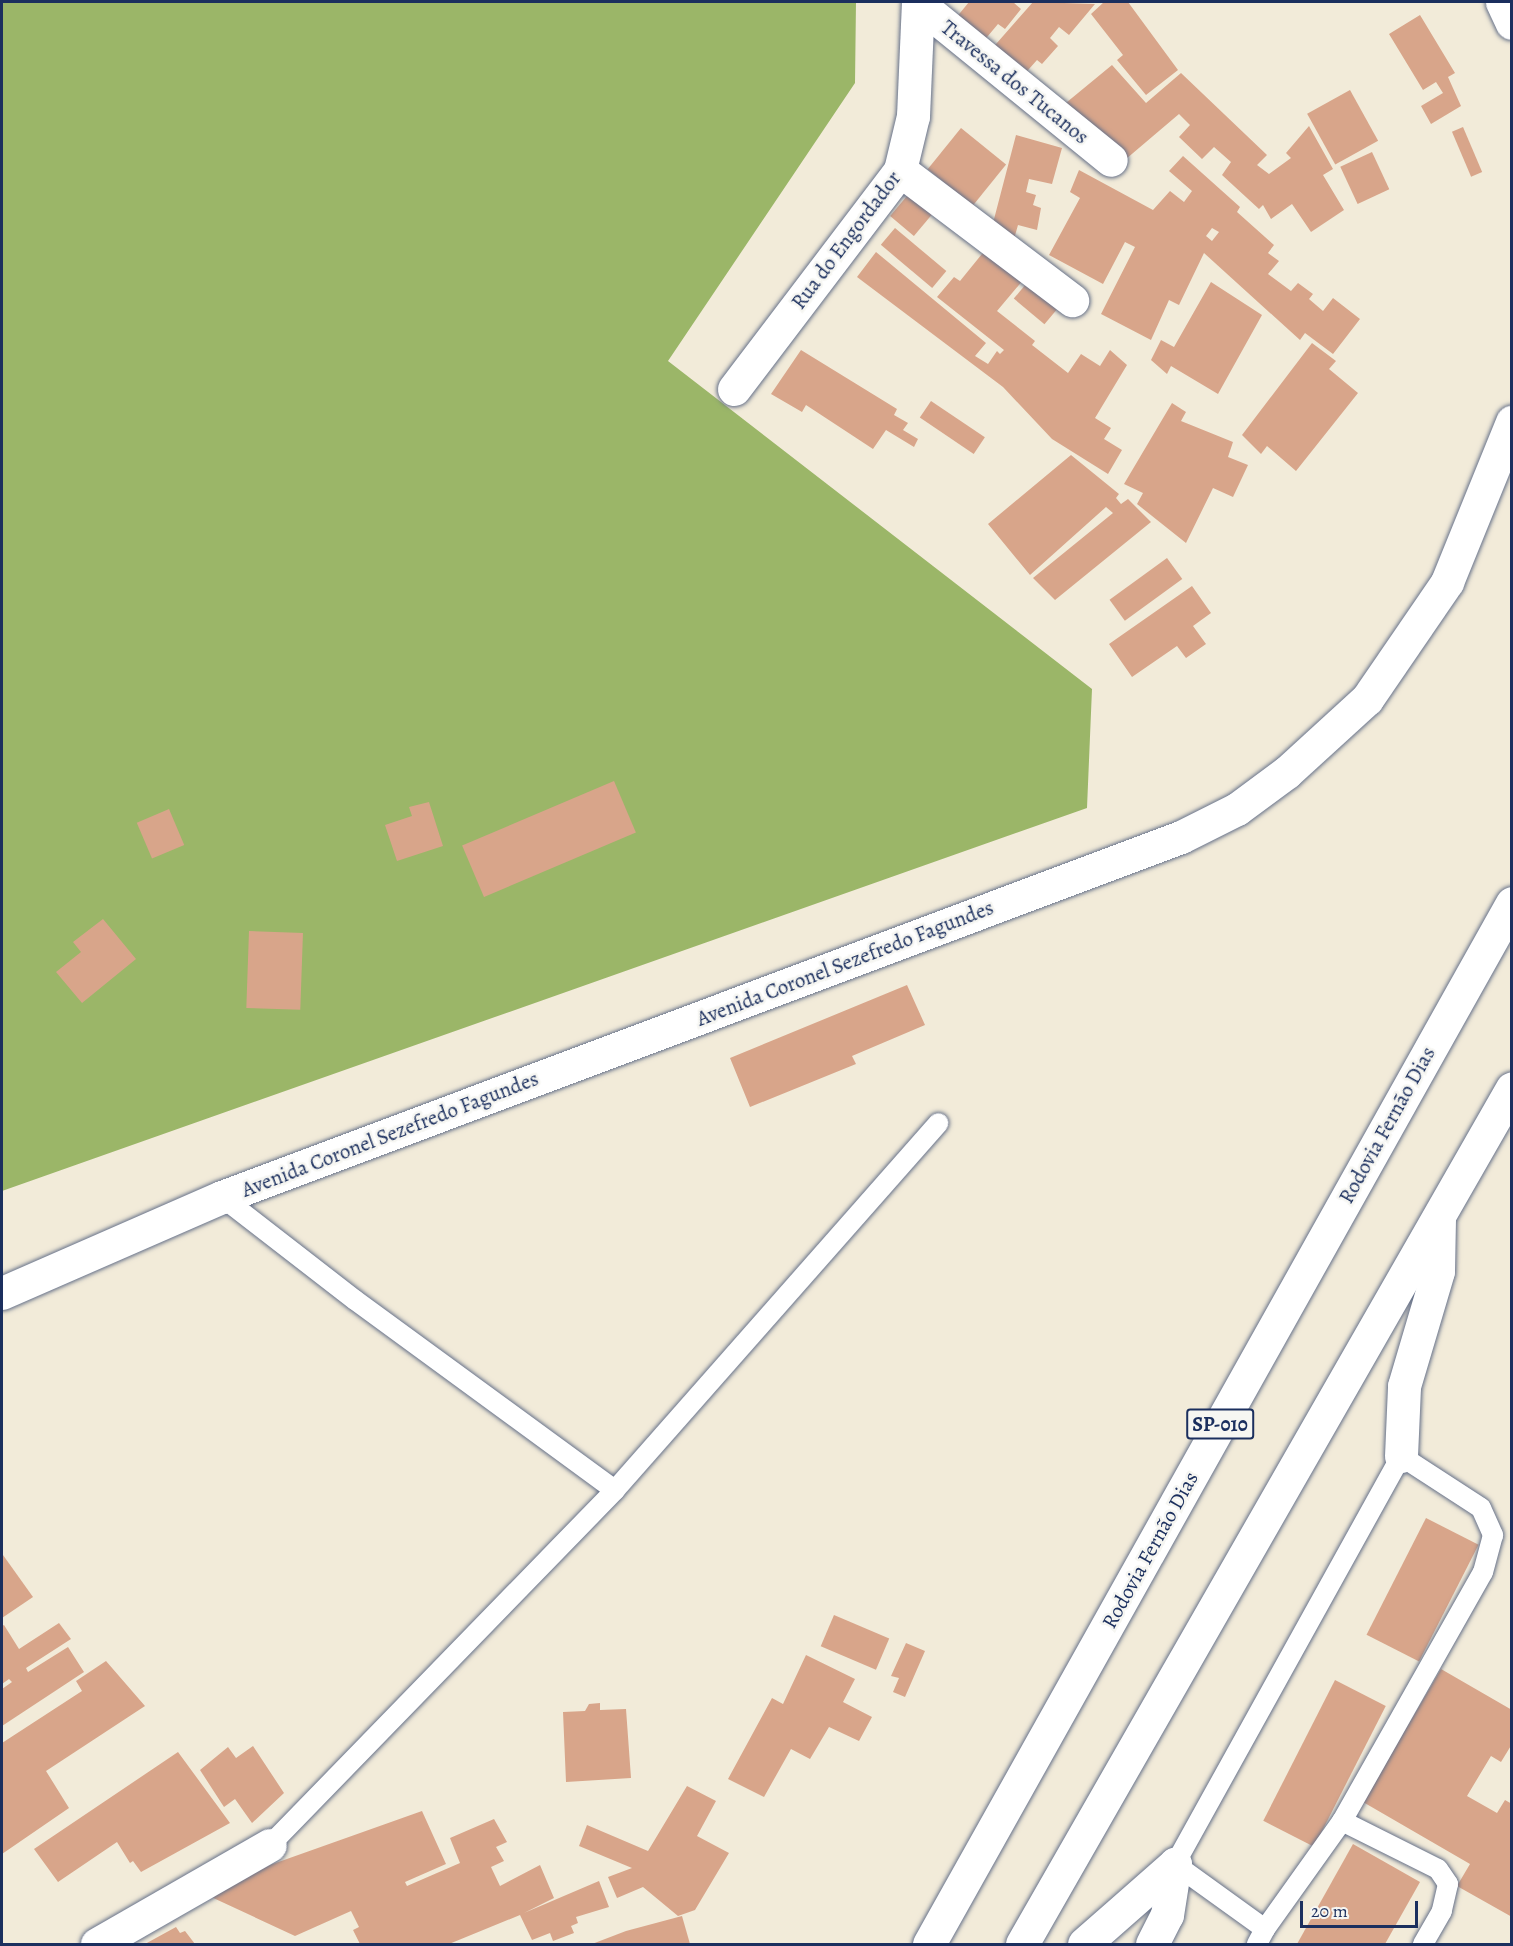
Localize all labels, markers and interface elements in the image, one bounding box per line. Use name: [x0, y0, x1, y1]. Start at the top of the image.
street label: Travessa dos Tucanos: [936, 15, 1094, 149]
street label: Rua do Engordador: [786, 166, 906, 314]
street label: Avenida Coronel Sezefredo Fagundes: [693, 895, 997, 1031]
street label: Rodovia Fernão Dias: [1333, 1042, 1441, 1208]
street label: Avenida Coronel Sezefredo Fagundes: [238, 1066, 542, 1202]
road number: SP-010: [1186, 1407, 1254, 1441]
street label: Rodovia Fernão Dias: [1096, 1467, 1204, 1633]
scale bar: [1303, 1889, 1422, 1927]
text: 20 m: [1311, 1899, 1348, 1923]

